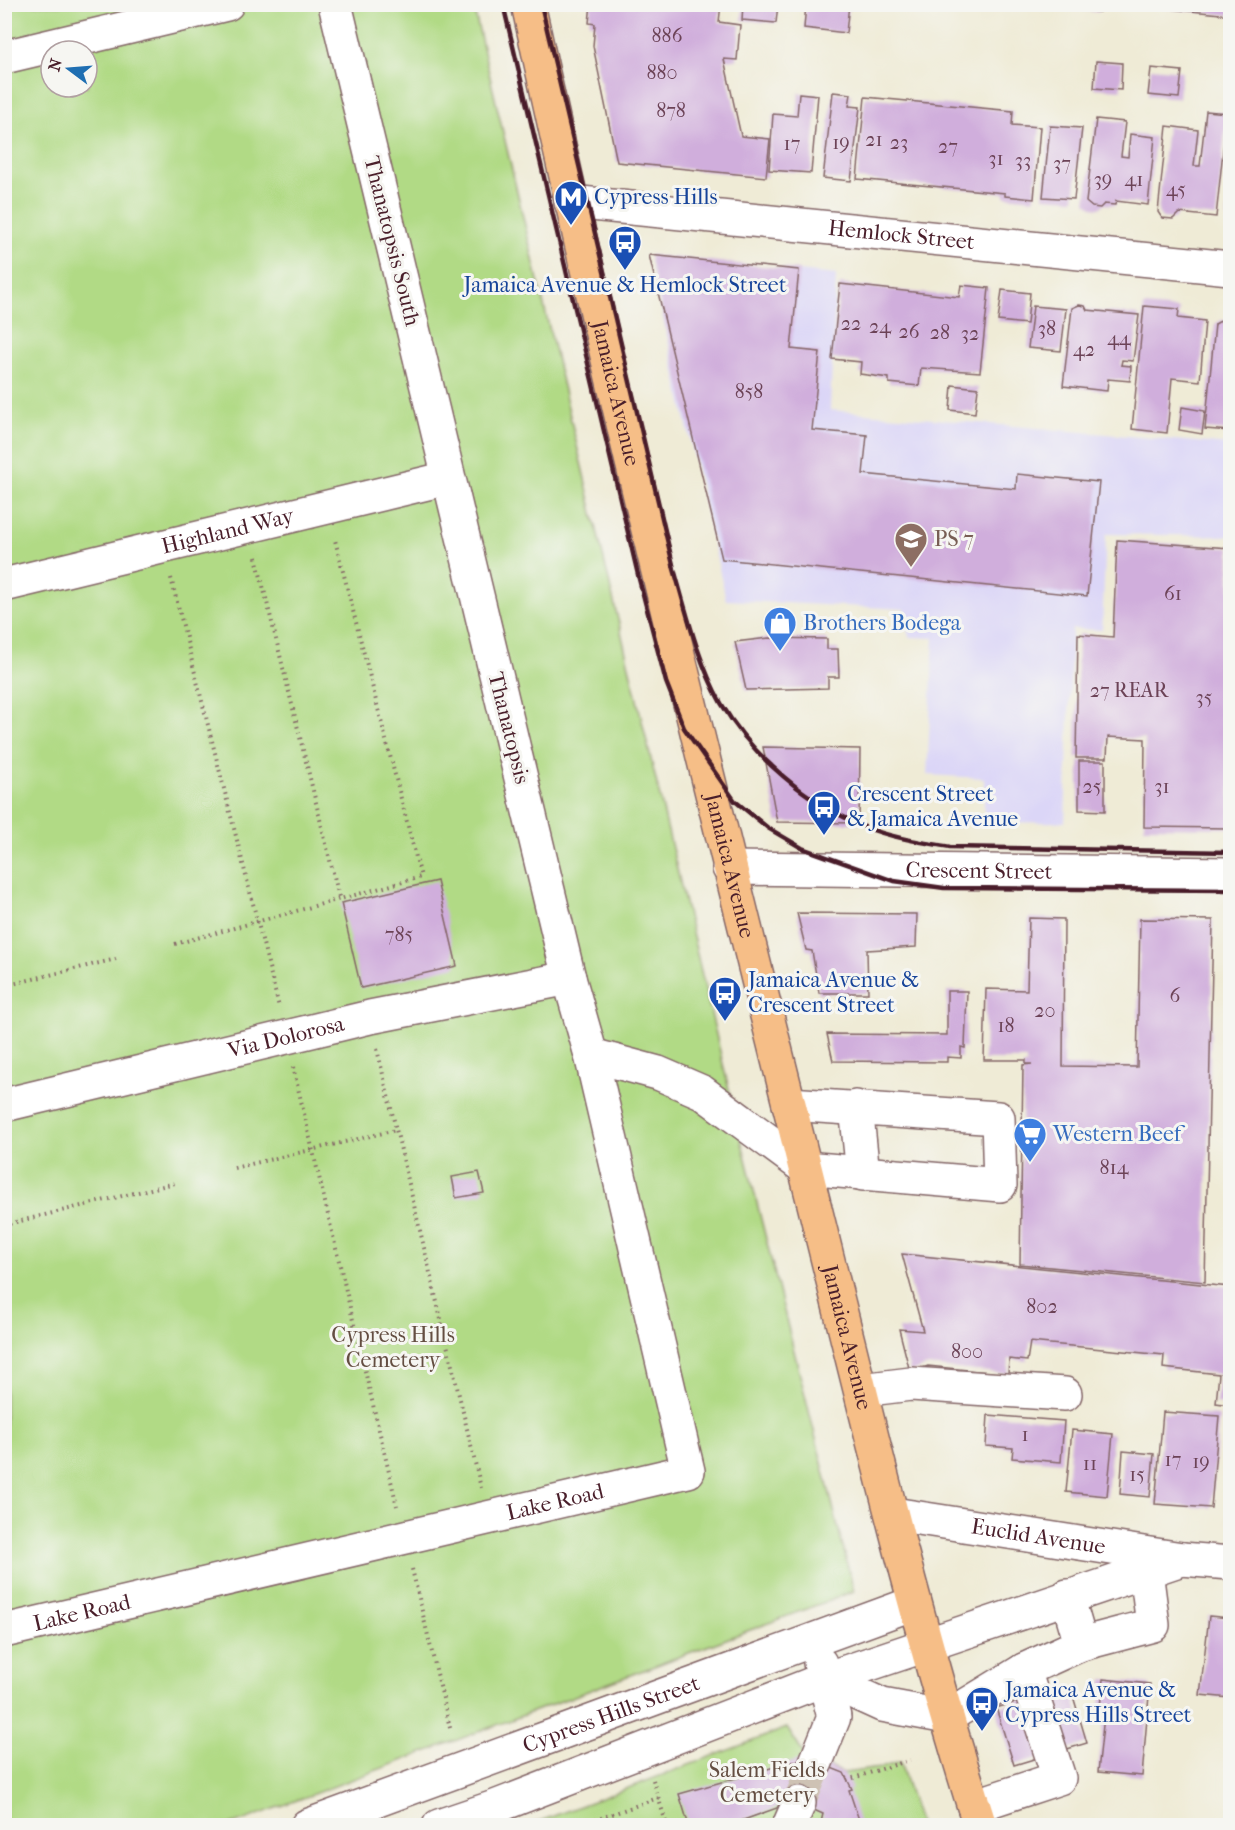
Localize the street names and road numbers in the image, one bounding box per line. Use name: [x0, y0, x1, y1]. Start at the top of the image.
street label: Thanatopsis South: [358, 153, 426, 329]
street label: Hemlock Street: [827, 215, 976, 255]
street label: Jamaica Avenue: [586, 316, 645, 469]
street label: Highland Way: [159, 502, 298, 560]
street label: Thanatopsis: [483, 669, 535, 787]
street label: Jamaica Avenue: [699, 789, 760, 941]
street label: Crescent Street: [905, 857, 1053, 885]
street label: Via Dolorosa: [224, 1010, 348, 1064]
street label: Jamaica Avenue: [816, 1260, 877, 1413]
street label: Lake Road: [504, 1478, 607, 1526]
street label: Euclid Avenue: [969, 1513, 1107, 1560]
street label: Lake Road: [31, 1589, 134, 1637]
street label: Cypress Hills Street: [519, 1670, 703, 1759]

